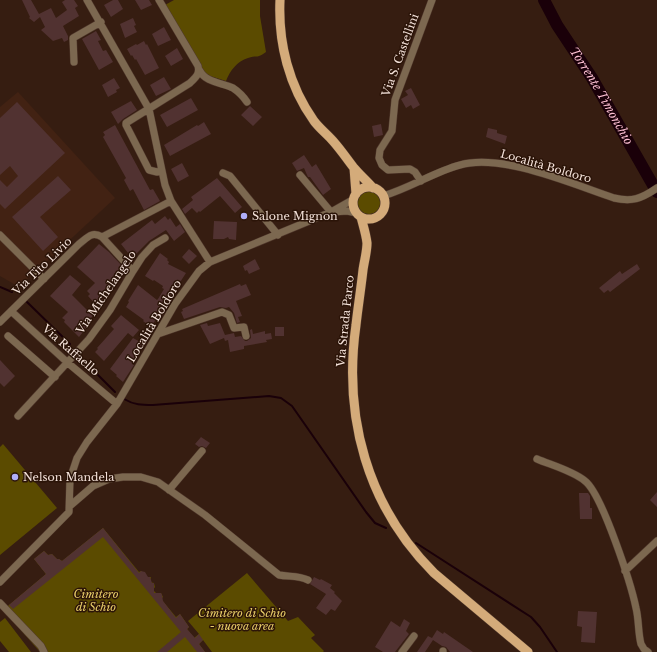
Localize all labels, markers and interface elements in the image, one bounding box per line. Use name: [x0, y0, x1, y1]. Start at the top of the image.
street label: Via S. Castellini: [378, 11, 422, 99]
water label: Torrente Timonchio: [567, 44, 636, 147]
street label: Località Boldoro: [499, 146, 593, 186]
place label: Salone Mignon: [252, 209, 338, 223]
marker: Salone Mignon: [239, 211, 249, 221]
street label: Via Tito Livio: [9, 234, 75, 299]
street label: Via Michelangelo: [72, 248, 139, 337]
street label: Via Strada Parco: [333, 274, 357, 369]
street label: Località Boldoro: [124, 277, 184, 365]
street label: Via Raffaello: [39, 321, 102, 379]
place label: Nelson Mandela: [23, 470, 115, 484]
marker: Nelson Mandela: [10, 472, 20, 482]
park label: Cimitero di Schio: [74, 587, 119, 614]
park label: Cimitero di Schio - nuova area: [198, 606, 286, 633]

